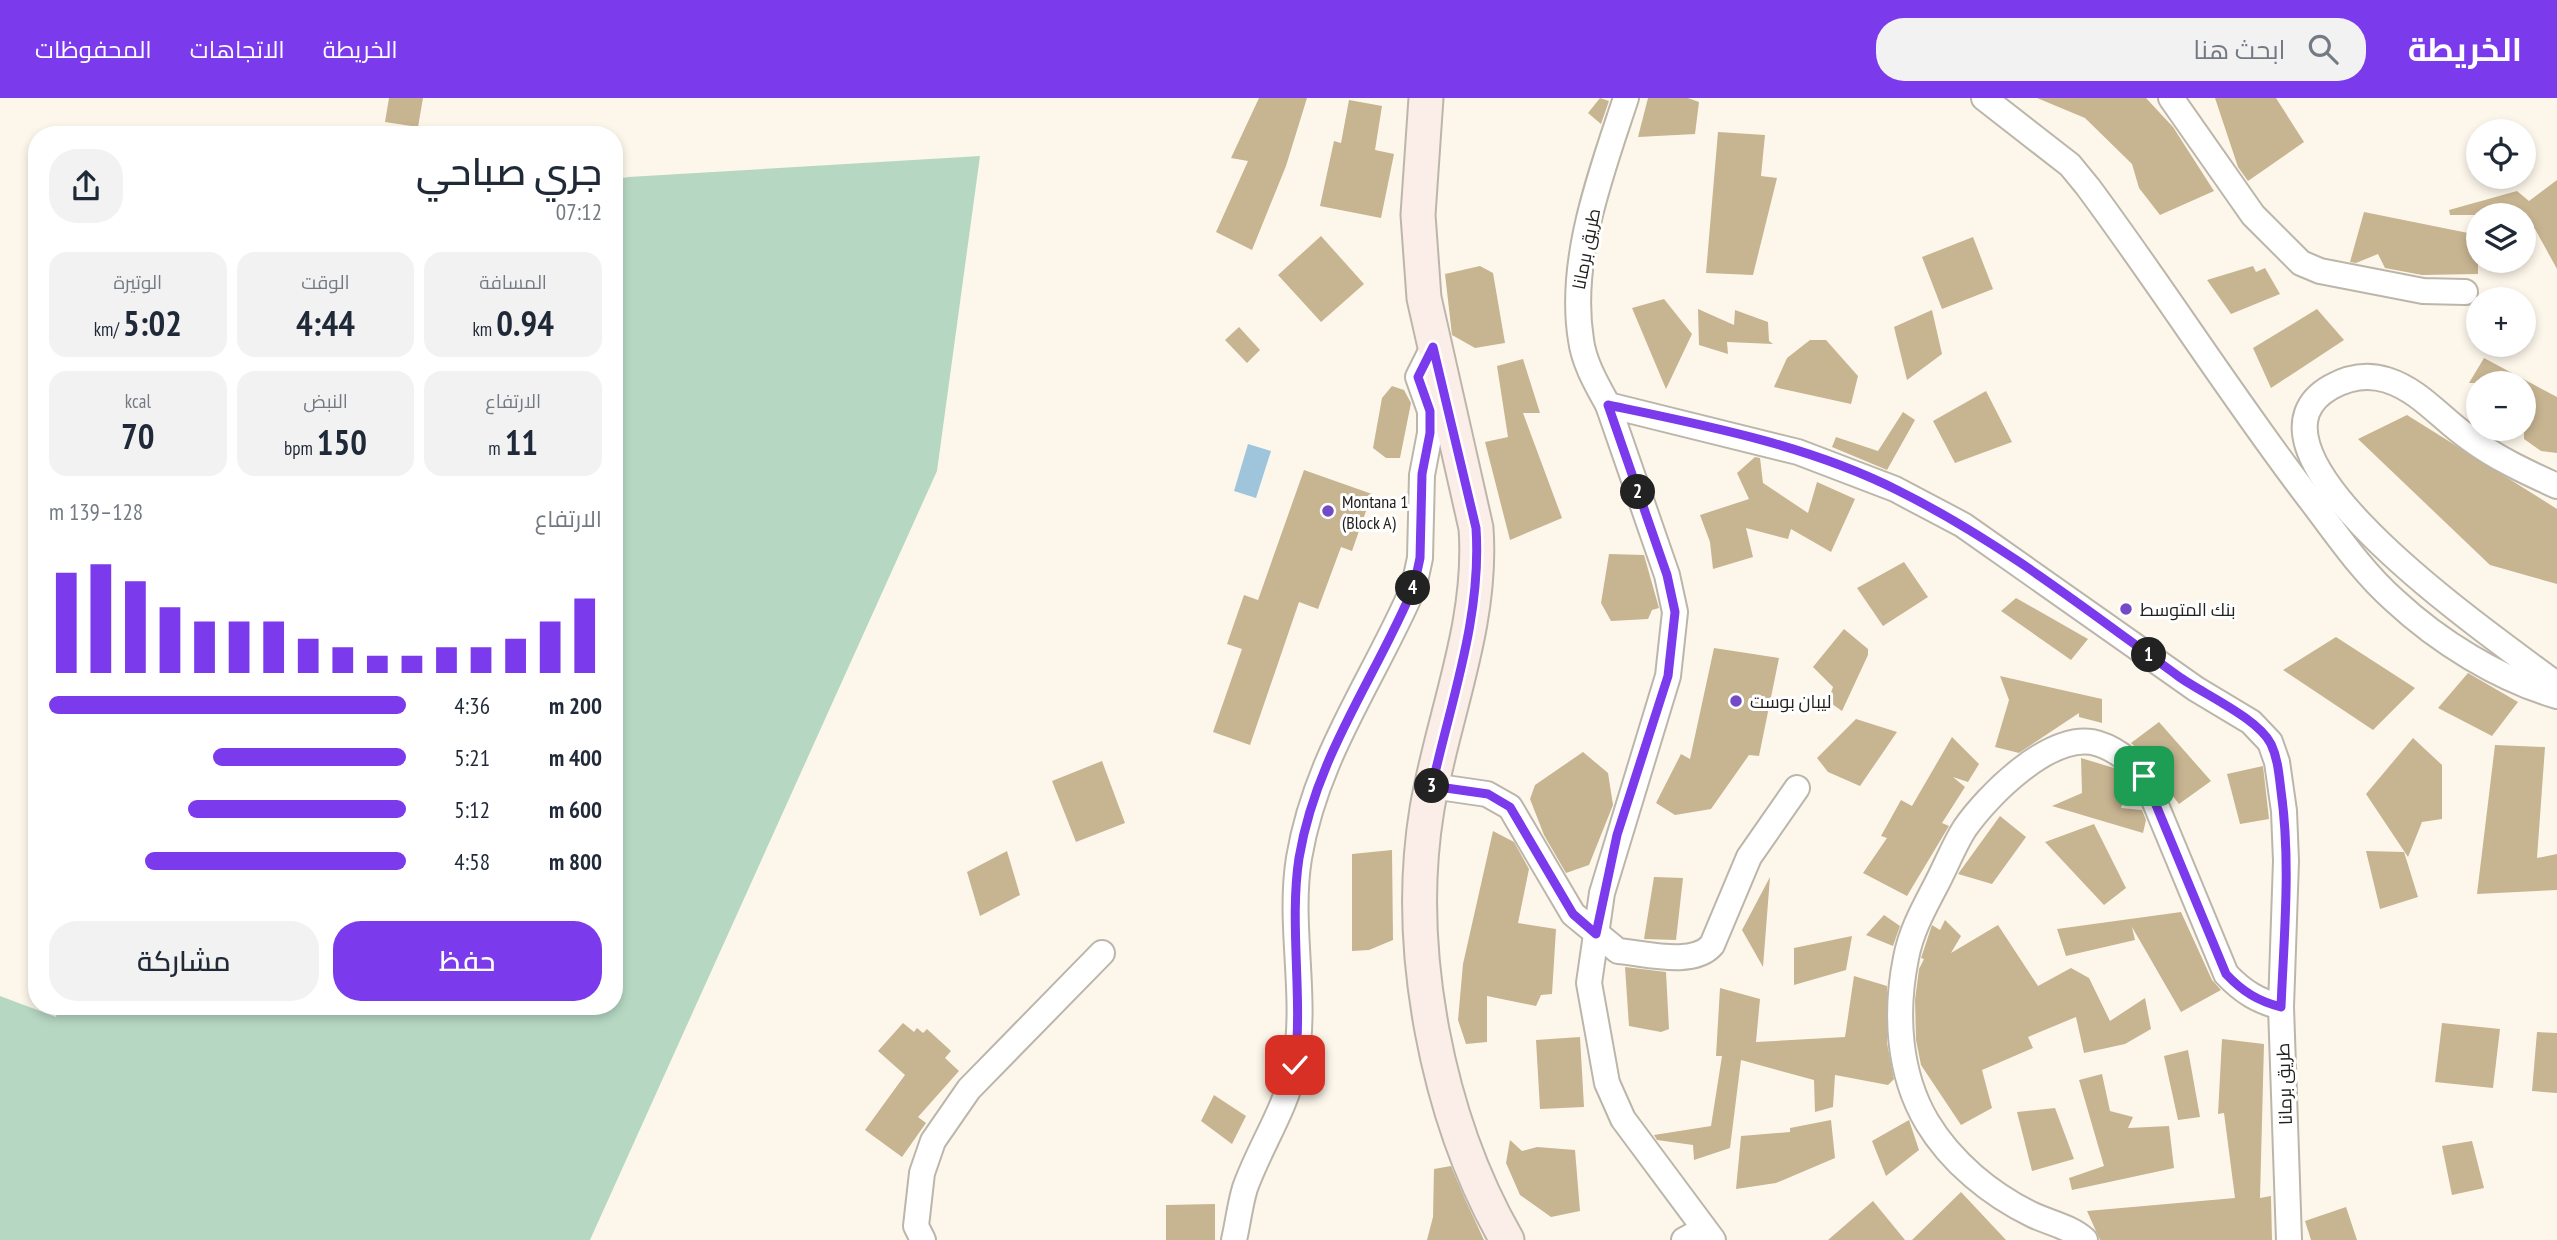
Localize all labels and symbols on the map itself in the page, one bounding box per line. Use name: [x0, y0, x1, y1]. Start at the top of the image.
street label: طريق برمانا: [1567, 206, 1606, 292]
pin: 2: [1620, 474, 1656, 510]
place label: Montana 1 (Block A): [1342, 490, 1408, 534]
marker: Montana 1 (Block A): [1320, 503, 1336, 519]
pin: 4: [1396, 570, 1430, 606]
place label: بنك المتوسط: [2140, 598, 2236, 621]
marker: بنك المتوسط: [2118, 601, 2134, 617]
pin: 1: [2132, 638, 2166, 672]
place label: ليبان بوست: [1750, 690, 1831, 713]
marker: ليبان بوست: [1728, 693, 1744, 709]
pin: [2114, 746, 2174, 806]
pin: 3: [1414, 768, 1450, 804]
pin: [1265, 1035, 1325, 1095]
street label: طريق برمانا: [2271, 1043, 2298, 1125]

